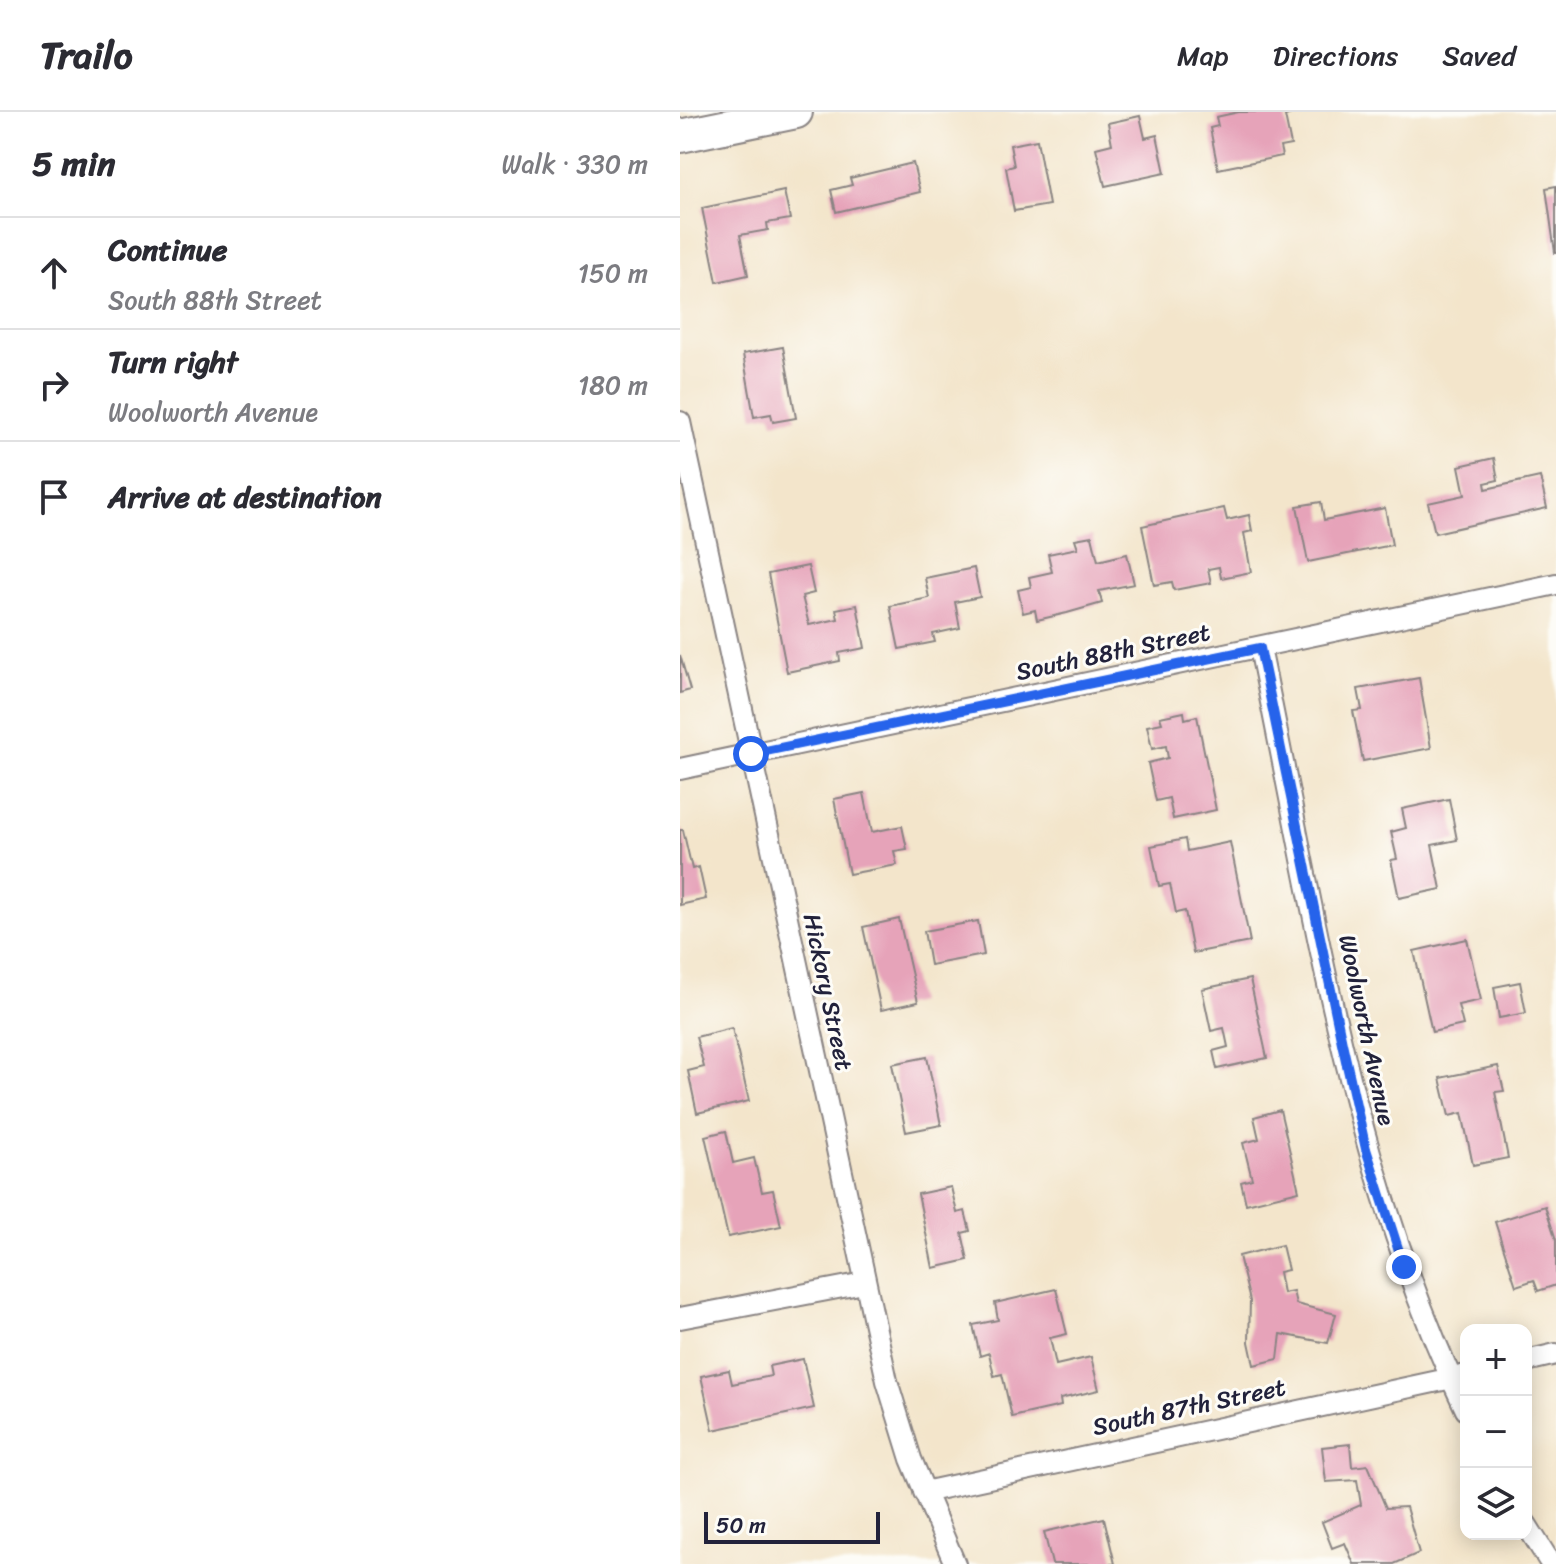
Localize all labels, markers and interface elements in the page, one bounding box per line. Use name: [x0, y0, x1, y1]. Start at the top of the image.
text: Trailo: [40, 22, 133, 89]
text: Map: [1177, 31, 1229, 80]
text: Directions: [1273, 31, 1398, 80]
text: Saved: [1442, 31, 1516, 80]
text: 5 min: [32, 134, 115, 194]
text: Walk · 330 m: [501, 141, 648, 187]
text: Continue: [108, 223, 227, 277]
text: 150 m: [578, 250, 648, 296]
icon: ahead: [32, 251, 76, 295]
text: South 88th Street: [108, 277, 322, 323]
text: Turn right: [108, 335, 238, 389]
text: 180 m: [578, 362, 648, 408]
icon: right: [32, 363, 76, 407]
text: Woolworth Avenue: [108, 389, 318, 435]
text: Arrive at destination: [108, 470, 382, 524]
icon: arrive: [32, 475, 76, 519]
street label: South 88th Street: [1012, 611, 1214, 693]
route start: [733, 736, 769, 772]
street label: Hickory Street: [791, 910, 865, 1074]
street label: Woolworth Avenue: [1326, 931, 1408, 1130]
route end: [1386, 1249, 1422, 1285]
map controls: [1460, 1324, 1532, 1540]
button: +: [1460, 1324, 1532, 1396]
street label: South 87th Street: [1088, 1366, 1290, 1448]
button: −: [1460, 1396, 1532, 1468]
button: layers: [1460, 1468, 1532, 1540]
text: 50 m: [716, 1506, 766, 1545]
scale bar: [704, 1508, 880, 1544]

